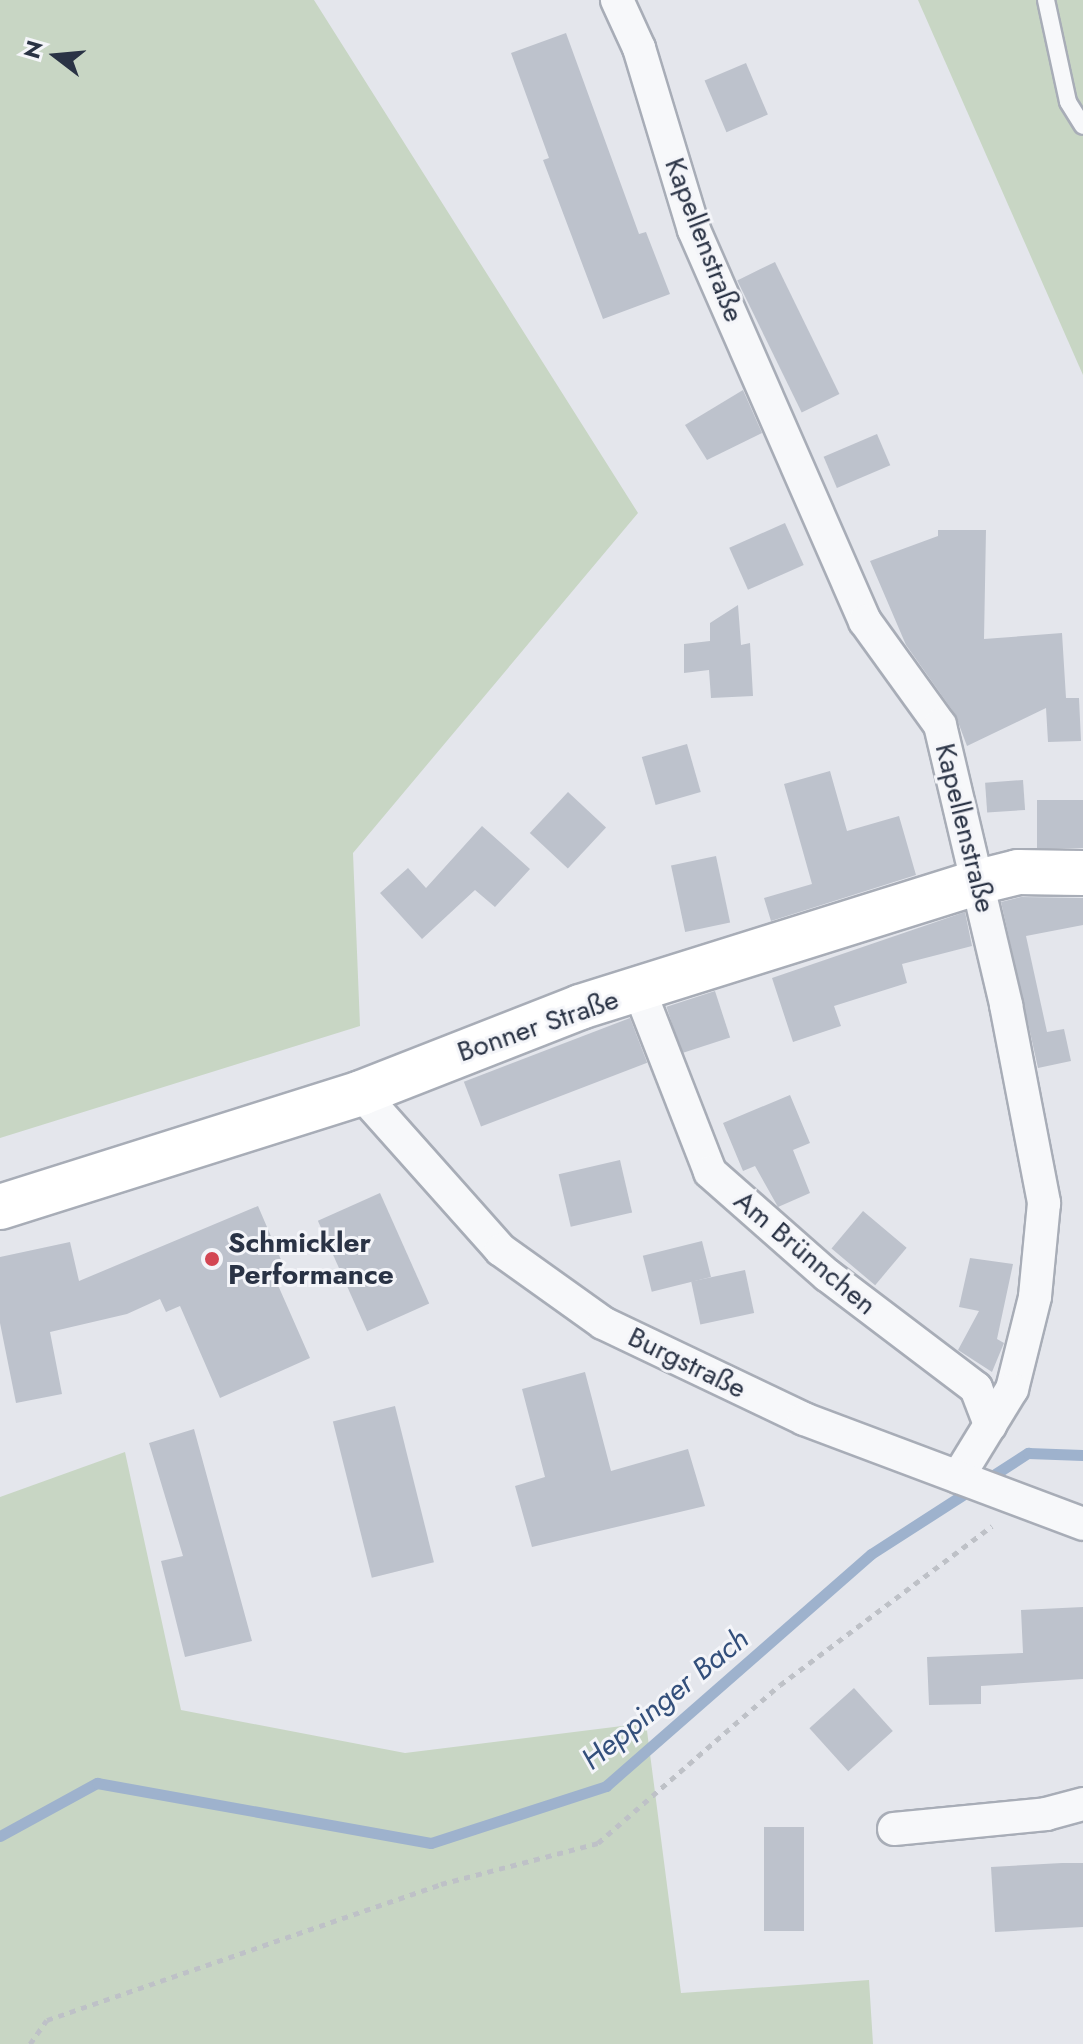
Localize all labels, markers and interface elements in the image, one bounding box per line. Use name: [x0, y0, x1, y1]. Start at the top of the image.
north arrow: [16, 16, 96, 96]
text: N: [15, 37, 51, 62]
street label: Kapellenstraße: [657, 153, 751, 327]
street label: Kapellenstraße: [928, 740, 1002, 916]
street label: Bonner Straße: [453, 983, 623, 1069]
street label: Am Brünnchen: [727, 1184, 883, 1322]
place label: Schmickler Performance: [228, 1226, 394, 1292]
marker: Schmickler Performance: [203, 1250, 221, 1268]
street label: Burgstraße: [623, 1320, 751, 1406]
water label: Heppinger Bach: [574, 1621, 756, 1777]

